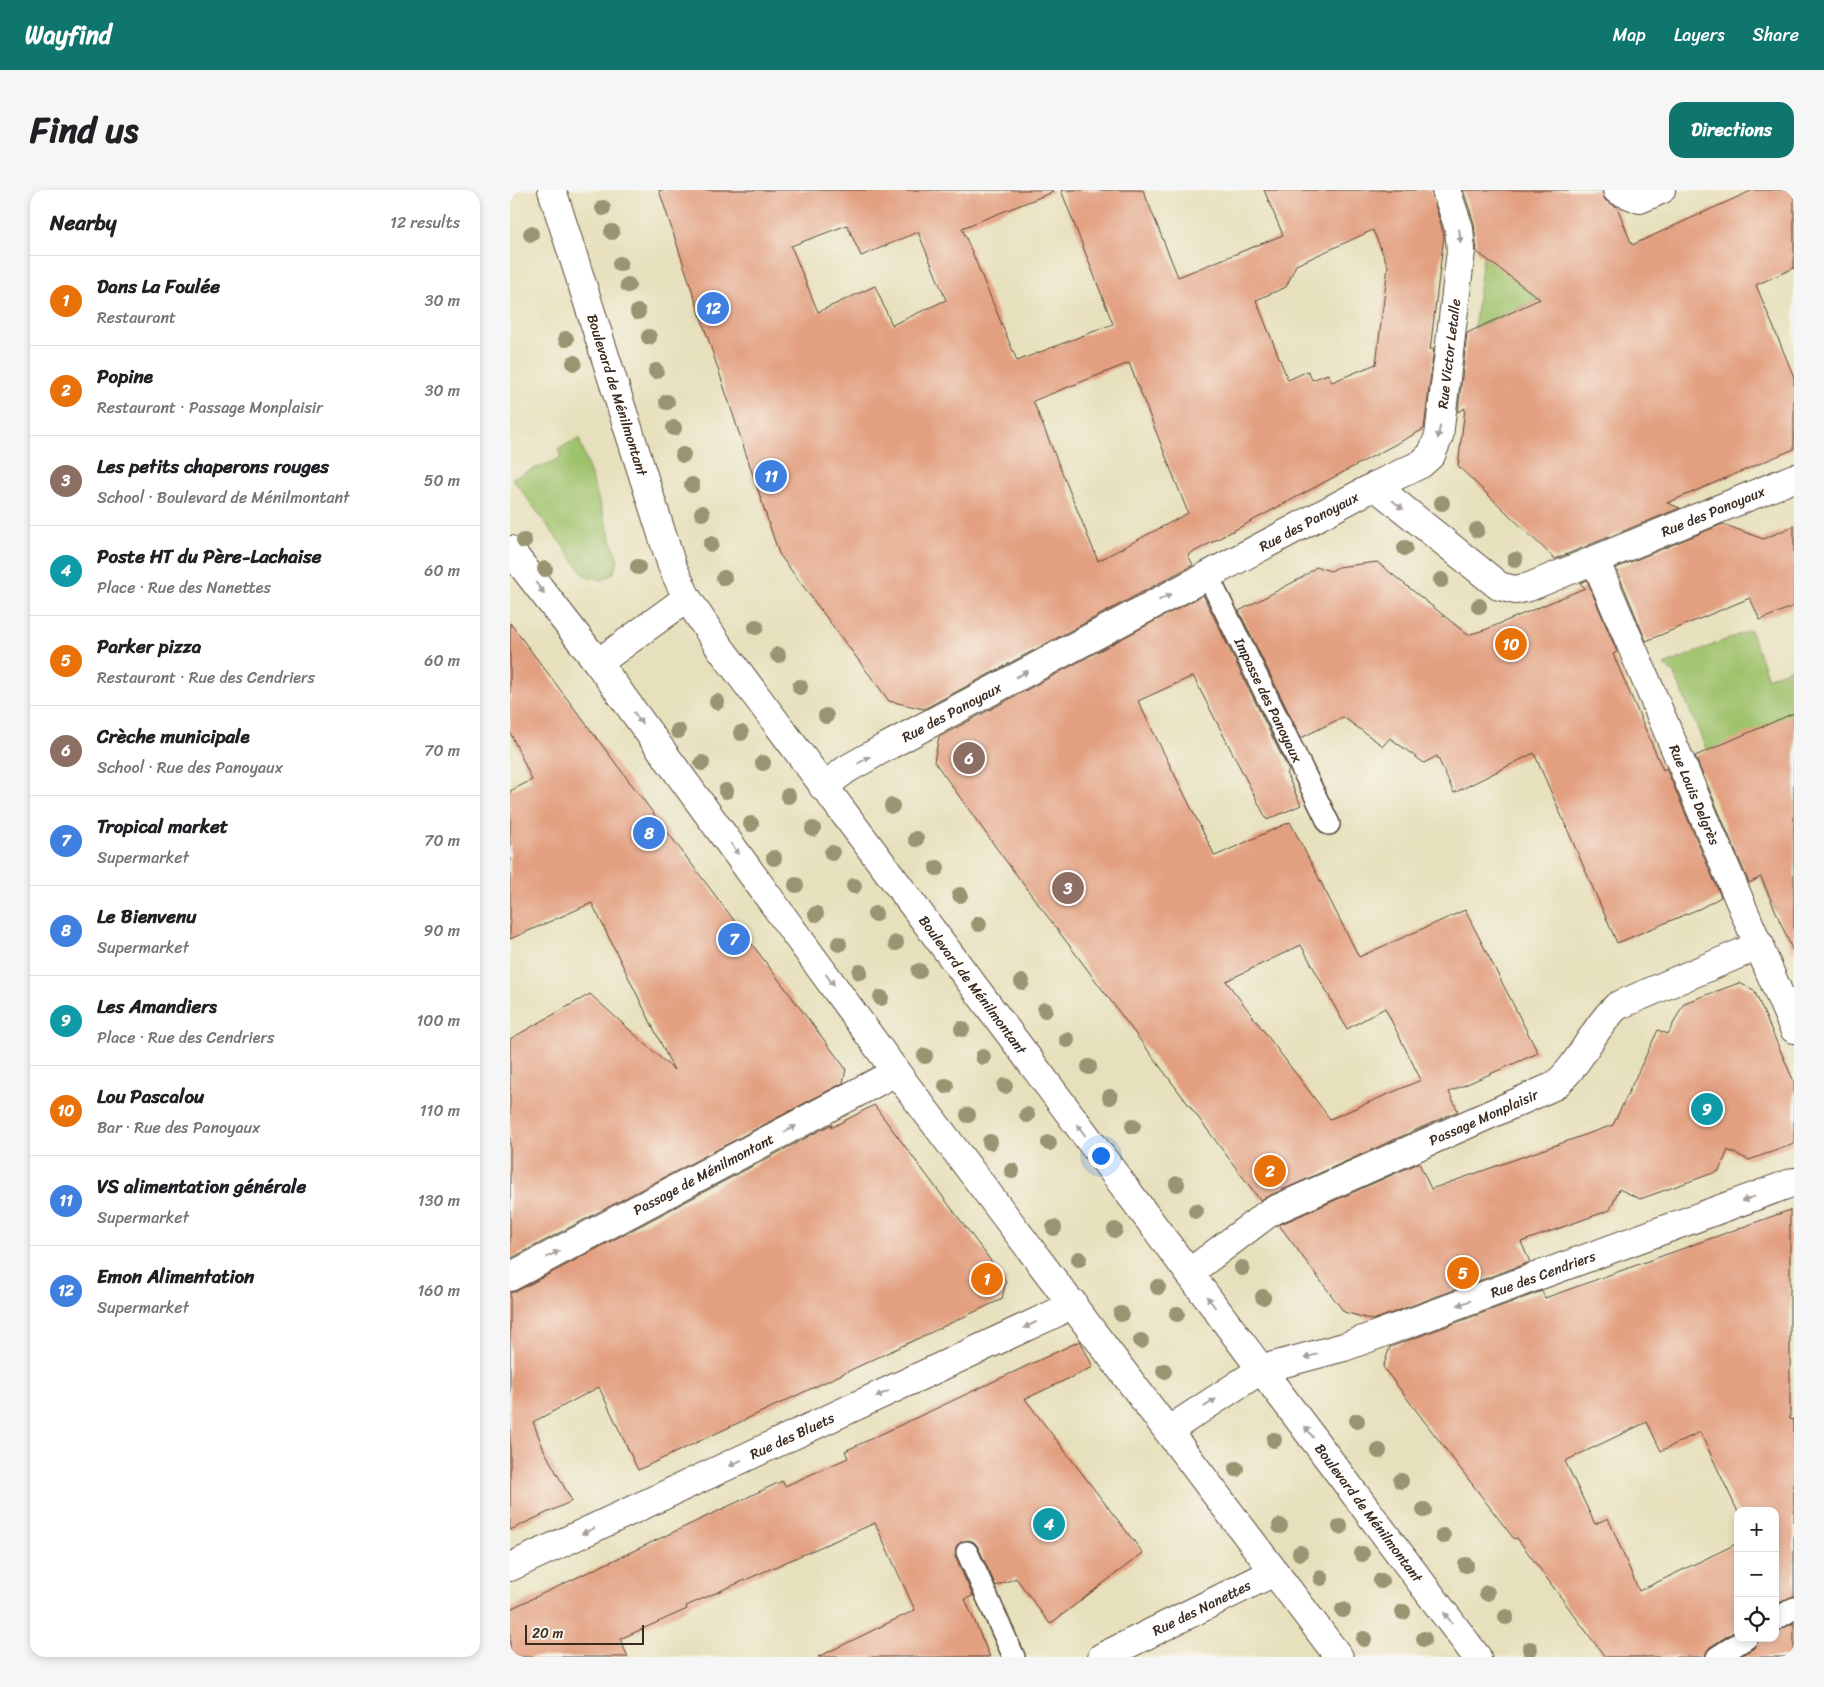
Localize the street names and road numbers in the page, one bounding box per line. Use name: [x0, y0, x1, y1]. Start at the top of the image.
street label: Rue Victor Letalle: [1430, 297, 1468, 410]
street label: Boulevard de Ménilmontant: [579, 311, 655, 480]
street label: Rue des Panoyaux: [1657, 479, 1770, 544]
street label: Rue des Panoyaux: [1254, 484, 1364, 559]
street label: Impasse des Panoyaux: [1226, 632, 1309, 768]
street label: Rue des Panoyaux: [897, 675, 1007, 749]
street label: Rue Louis Delgrès: [1662, 741, 1727, 850]
street label: Boulevard de Ménilmontant: [912, 910, 1034, 1061]
street label: Passage Monplaisir: [1425, 1082, 1544, 1153]
street label: Passage de Ménilmontant: [629, 1127, 779, 1223]
street label: Rue des Cendriers: [1487, 1244, 1600, 1305]
street label: Rue des Bluets: [746, 1405, 839, 1467]
street label: Boulevard de Ménilmontant: [1308, 1438, 1430, 1589]
street label: Rue des Nanettes: [1148, 1573, 1256, 1643]

